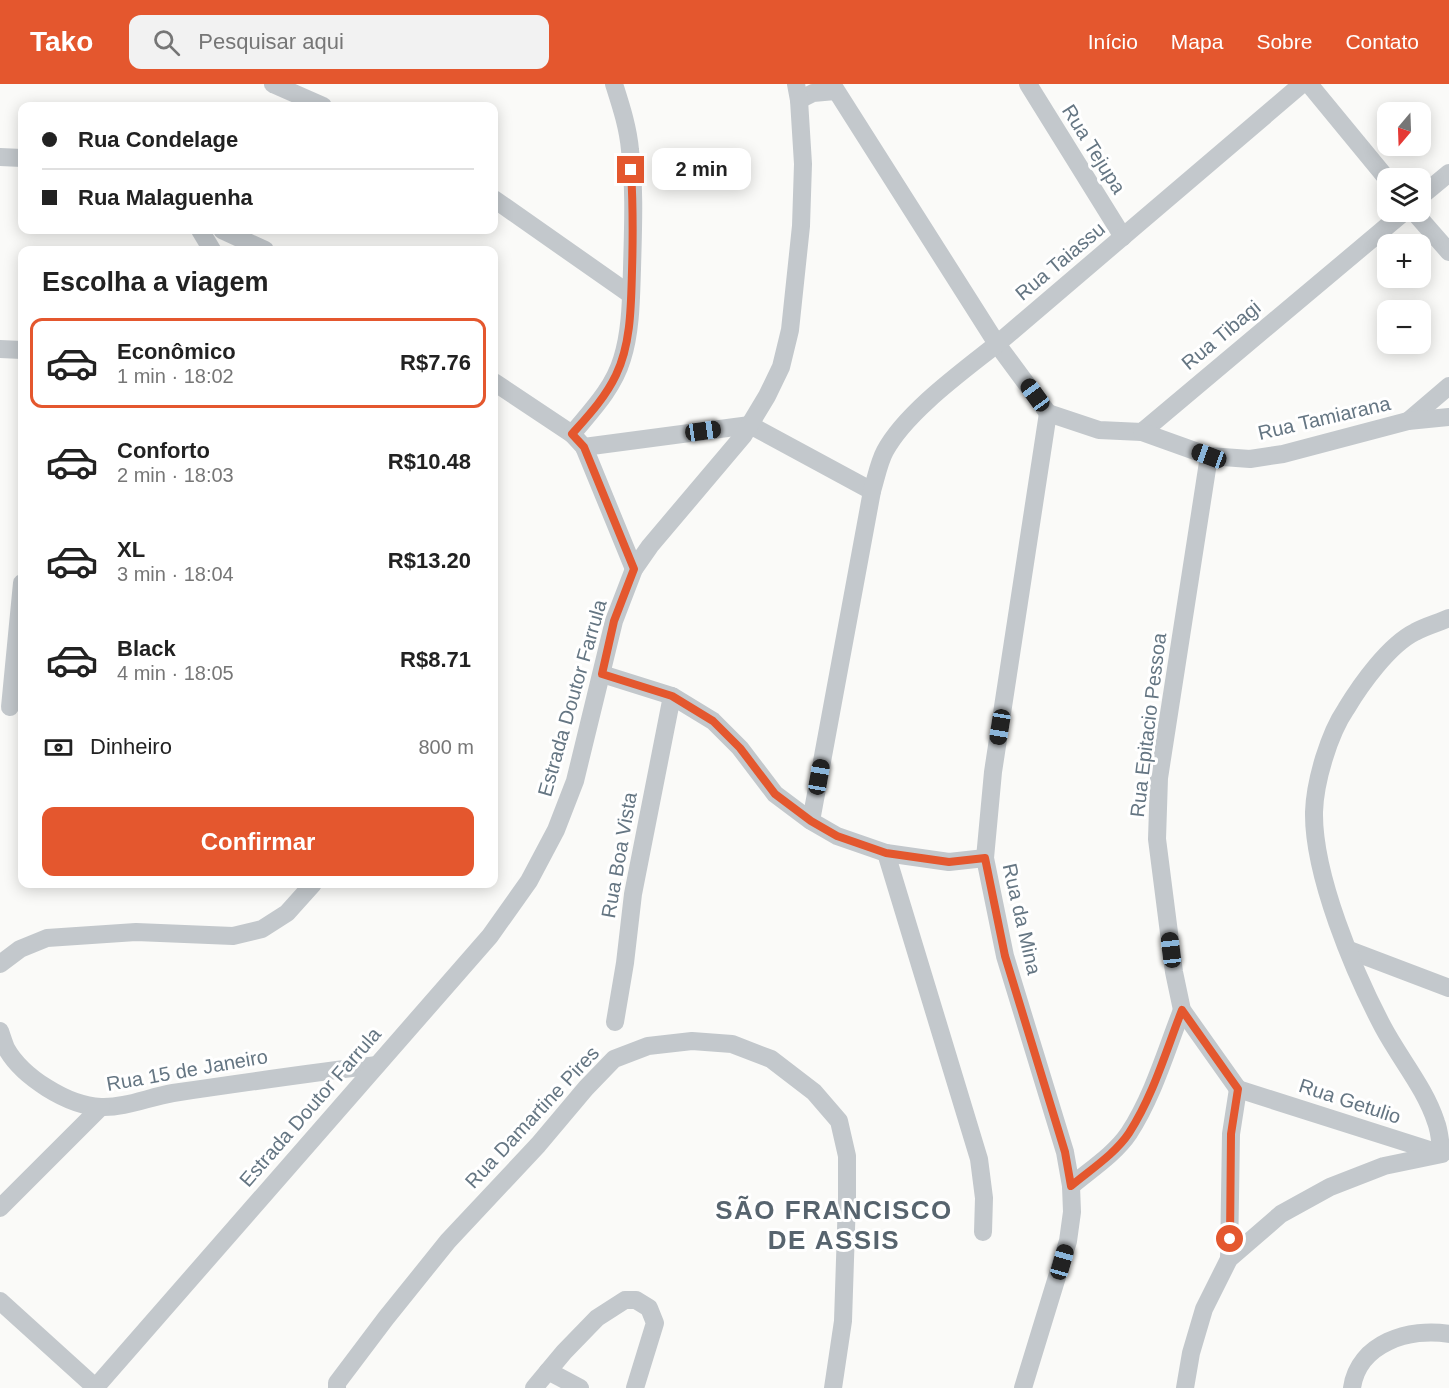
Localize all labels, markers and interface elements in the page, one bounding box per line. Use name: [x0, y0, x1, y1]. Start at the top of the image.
search box: [129, 15, 549, 69]
text: Tako: [30, 26, 93, 57]
icon: search: [150, 26, 183, 59]
text: Pesquisar aqui: [198, 29, 344, 54]
text: Início: [1088, 30, 1138, 53]
text: Mapa: [1171, 30, 1223, 53]
text: Sobre: [1256, 30, 1312, 53]
text: Contato: [1345, 30, 1419, 53]
street label: Rua Tejupa: [1058, 100, 1131, 198]
north arrow: [1377, 102, 1431, 156]
map controls: [1377, 102, 1431, 354]
text: Rua Condelage: [78, 127, 238, 152]
callout: 2 min: [652, 149, 751, 191]
route end: [617, 156, 644, 183]
text: 2 min: [675, 158, 728, 180]
button: layers: [1377, 168, 1431, 222]
text: Rua Malaguenha: [78, 185, 253, 210]
street label: Rua Taiassu: [1011, 217, 1109, 305]
button: +: [1377, 234, 1431, 288]
text: Escolha a viagem: [42, 267, 269, 297]
street label: Rua Tibagi: [1177, 296, 1265, 374]
button: −: [1377, 300, 1431, 354]
icon: car: [45, 336, 99, 390]
text: Econômico: [117, 339, 236, 364]
text: R$7.76: [400, 350, 471, 375]
text: 1 min · 18:02: [117, 365, 234, 387]
car: [1017, 375, 1053, 415]
street label: Rua Tamiarana: [1256, 392, 1393, 444]
car: [684, 420, 722, 442]
icon: car: [45, 435, 99, 489]
text: Conforto: [117, 438, 210, 463]
car: [1189, 441, 1229, 471]
text: R$10.48: [388, 449, 471, 474]
text: 2 min · 18:03: [117, 464, 234, 486]
icon: car: [45, 534, 99, 588]
text: XL: [117, 537, 145, 562]
text: R$13.20: [388, 548, 471, 573]
text: 3 min · 18:04: [117, 563, 234, 585]
street label: Estrada Doutor Farrula: [533, 596, 611, 799]
street label: Rua Epitacio Pessoa: [1126, 631, 1170, 818]
icon: car: [45, 633, 99, 687]
text: Black: [117, 636, 176, 661]
text: R$8.71: [400, 647, 471, 672]
text: 4 min · 18:05: [117, 662, 234, 684]
car: [988, 708, 1012, 746]
icon: cash: [42, 731, 75, 764]
text: Dinheiro: [90, 734, 172, 759]
text: 800 m: [418, 736, 474, 758]
car: [807, 758, 831, 796]
street label: Rua Boa Vista: [597, 789, 641, 920]
button: Confirmar: [42, 807, 474, 876]
street label: Rua da Mina: [999, 861, 1046, 978]
car: [1160, 931, 1182, 969]
street label: Estrada Doutor Farrula: [235, 1022, 386, 1191]
street label: Rua Damartine Pires: [461, 1042, 603, 1192]
street label: Rua 15 de Janeiro: [105, 1045, 269, 1095]
street label: Rua Getulio: [1296, 1074, 1404, 1128]
district label: SÃO FRANCISCO DE ASSIS: [715, 1195, 953, 1255]
route start: [1216, 1225, 1243, 1252]
car: [1048, 1242, 1076, 1282]

